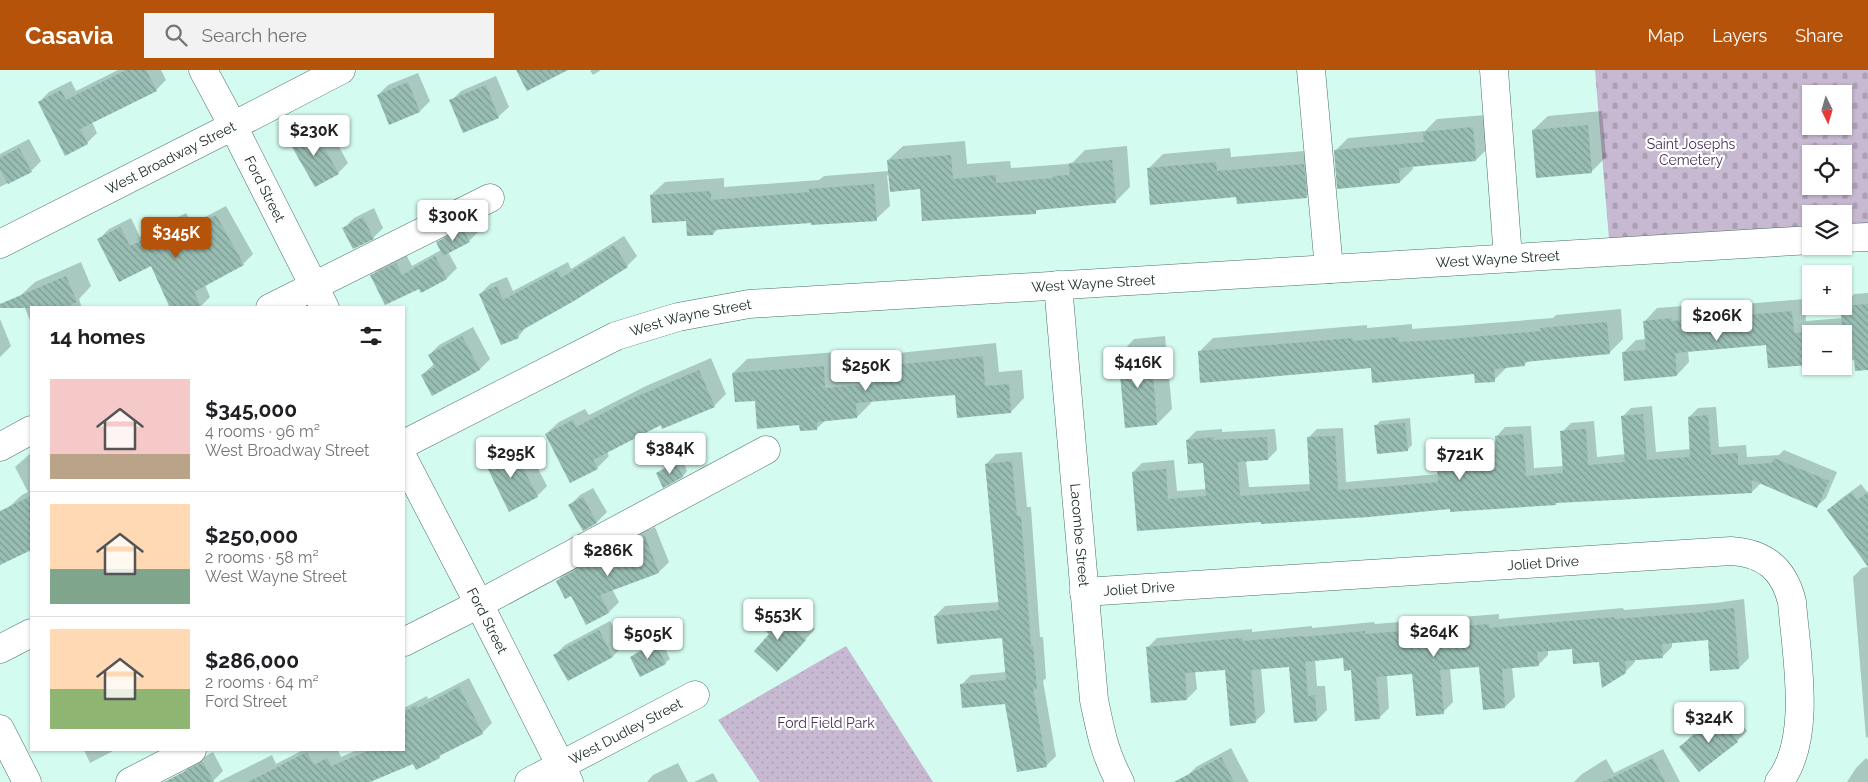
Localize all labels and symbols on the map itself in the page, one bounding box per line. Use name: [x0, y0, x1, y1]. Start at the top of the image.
north arrow: [1802, 85, 1852, 135]
pin: $230K: [279, 114, 349, 157]
street label: West Broadway Street: [103, 118, 239, 197]
park label: Saint Josephs Cemetery: [1647, 136, 1736, 168]
street label: Ford Street: [241, 153, 288, 225]
pin: $300K: [418, 200, 488, 242]
pin: $345K: [141, 216, 211, 259]
street label: West Wayne Street: [1435, 247, 1560, 271]
street label: West Wayne Street: [1031, 272, 1156, 295]
street label: West Wayne Street: [628, 296, 753, 339]
pin: $206K: [1682, 300, 1752, 342]
pin: $416K: [1103, 346, 1173, 389]
pin: $250K: [831, 350, 901, 392]
pin: $384K: [635, 432, 705, 475]
pin: $295K: [476, 436, 546, 479]
pin: $721K: [1425, 438, 1495, 481]
street label: Lacombe Street: [1067, 483, 1092, 588]
pin: $286K: [573, 534, 643, 577]
street label: Joliet Drive: [1507, 553, 1579, 573]
street label: Joliet Drive: [1103, 578, 1175, 599]
street label: Ford Street: [464, 585, 511, 657]
pin: $553K: [743, 598, 813, 641]
pin: $264K: [1399, 616, 1469, 658]
pin: $505K: [613, 618, 683, 660]
street label: West Dudley Street: [566, 695, 685, 768]
pin: $324K: [1674, 702, 1744, 744]
park label: Ford Field Park: [777, 715, 875, 731]

